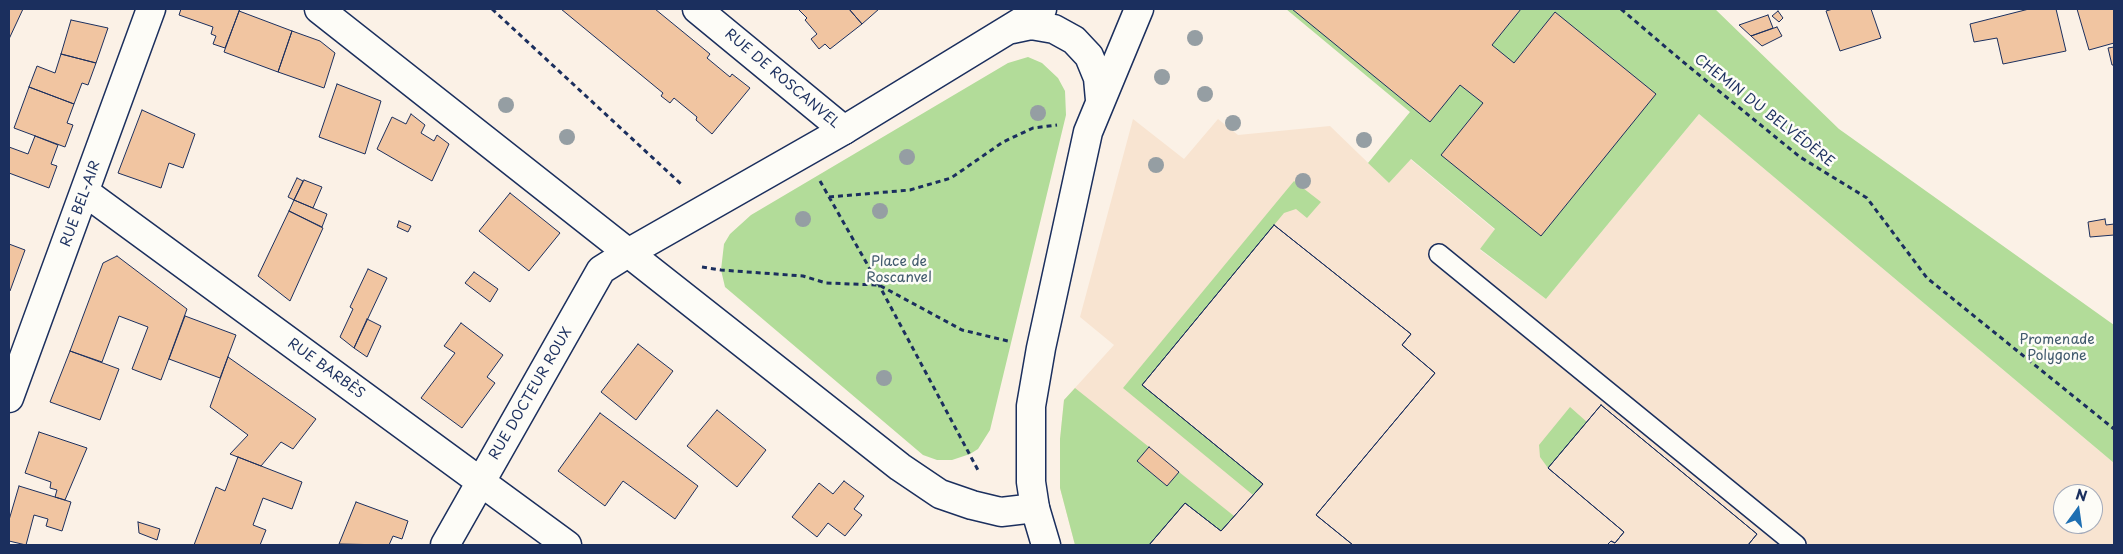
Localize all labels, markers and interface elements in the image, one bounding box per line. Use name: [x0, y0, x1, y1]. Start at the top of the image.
street label: RUE DE ROSCANVEL: [721, 26, 843, 132]
street label: CHEMIN DU BELVÉDÈRE: [1691, 51, 1837, 171]
street label: RUE BEL-AIR: [58, 159, 104, 249]
park label: Place de Roscanvel: [866, 254, 932, 286]
street label: RUE DOCTEUR ROUX: [486, 325, 576, 463]
park label: Promenade Polygone: [2019, 332, 2095, 364]
street label: RUE BARBÈS: [284, 335, 368, 403]
text: N: [2074, 483, 2089, 506]
north arrow: [2053, 484, 2103, 534]

